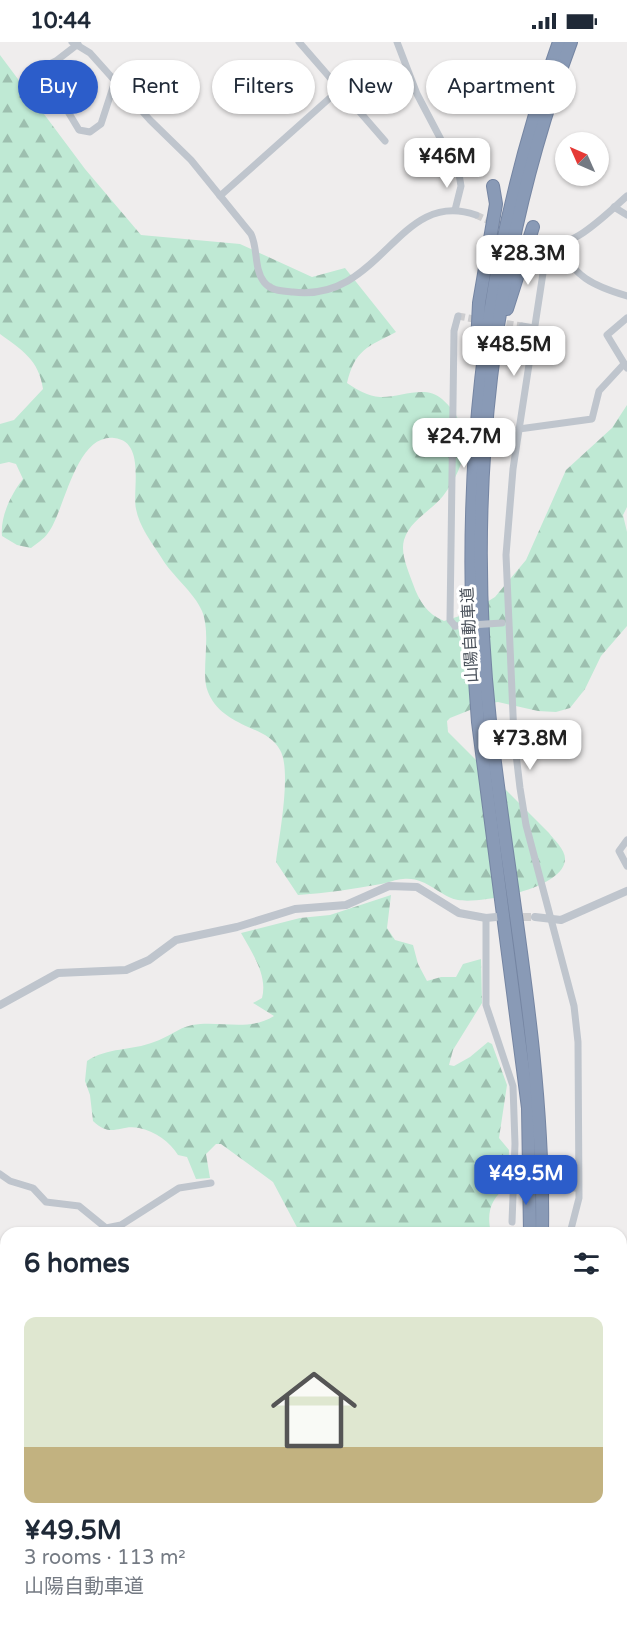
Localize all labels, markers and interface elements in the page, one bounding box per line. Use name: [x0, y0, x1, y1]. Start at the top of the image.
text: 10:44: [30, 8, 91, 34]
chip: Buy: [18, 60, 98, 114]
chip: Rent: [110, 60, 200, 114]
chip: Filters: [212, 60, 315, 114]
chip: New: [327, 60, 414, 114]
chip: Apartment: [426, 60, 576, 114]
north arrow: [555, 132, 609, 186]
map controls: [555, 132, 609, 186]
pin: ¥46M: [411, 138, 483, 189]
text: ¥46M: [418, 145, 476, 169]
pin: ¥28.3M: [479, 235, 577, 286]
text: ¥28.3M: [490, 242, 566, 266]
pin: ¥48.5M: [465, 326, 563, 377]
text: ¥48.5M: [476, 333, 552, 357]
pin: ¥24.7M: [415, 418, 513, 469]
text: ¥24.7M: [426, 425, 502, 449]
street label: 山陽自動車道: [457, 586, 482, 683]
pin: ¥73.8M: [481, 720, 579, 771]
text: ¥73.8M: [492, 727, 568, 751]
pin: ¥49.5M: [477, 1155, 575, 1206]
text: ¥49.5M: [488, 1162, 564, 1186]
icon: filters: [570, 1247, 603, 1280]
text: 6 homes: [24, 1248, 130, 1279]
icon: home: [260, 1356, 368, 1464]
text: ¥49.5M: [24, 1515, 122, 1546]
text: 3 rooms · 113 m²: [24, 1546, 186, 1570]
text: 山陽自動車道: [24, 1575, 144, 1599]

